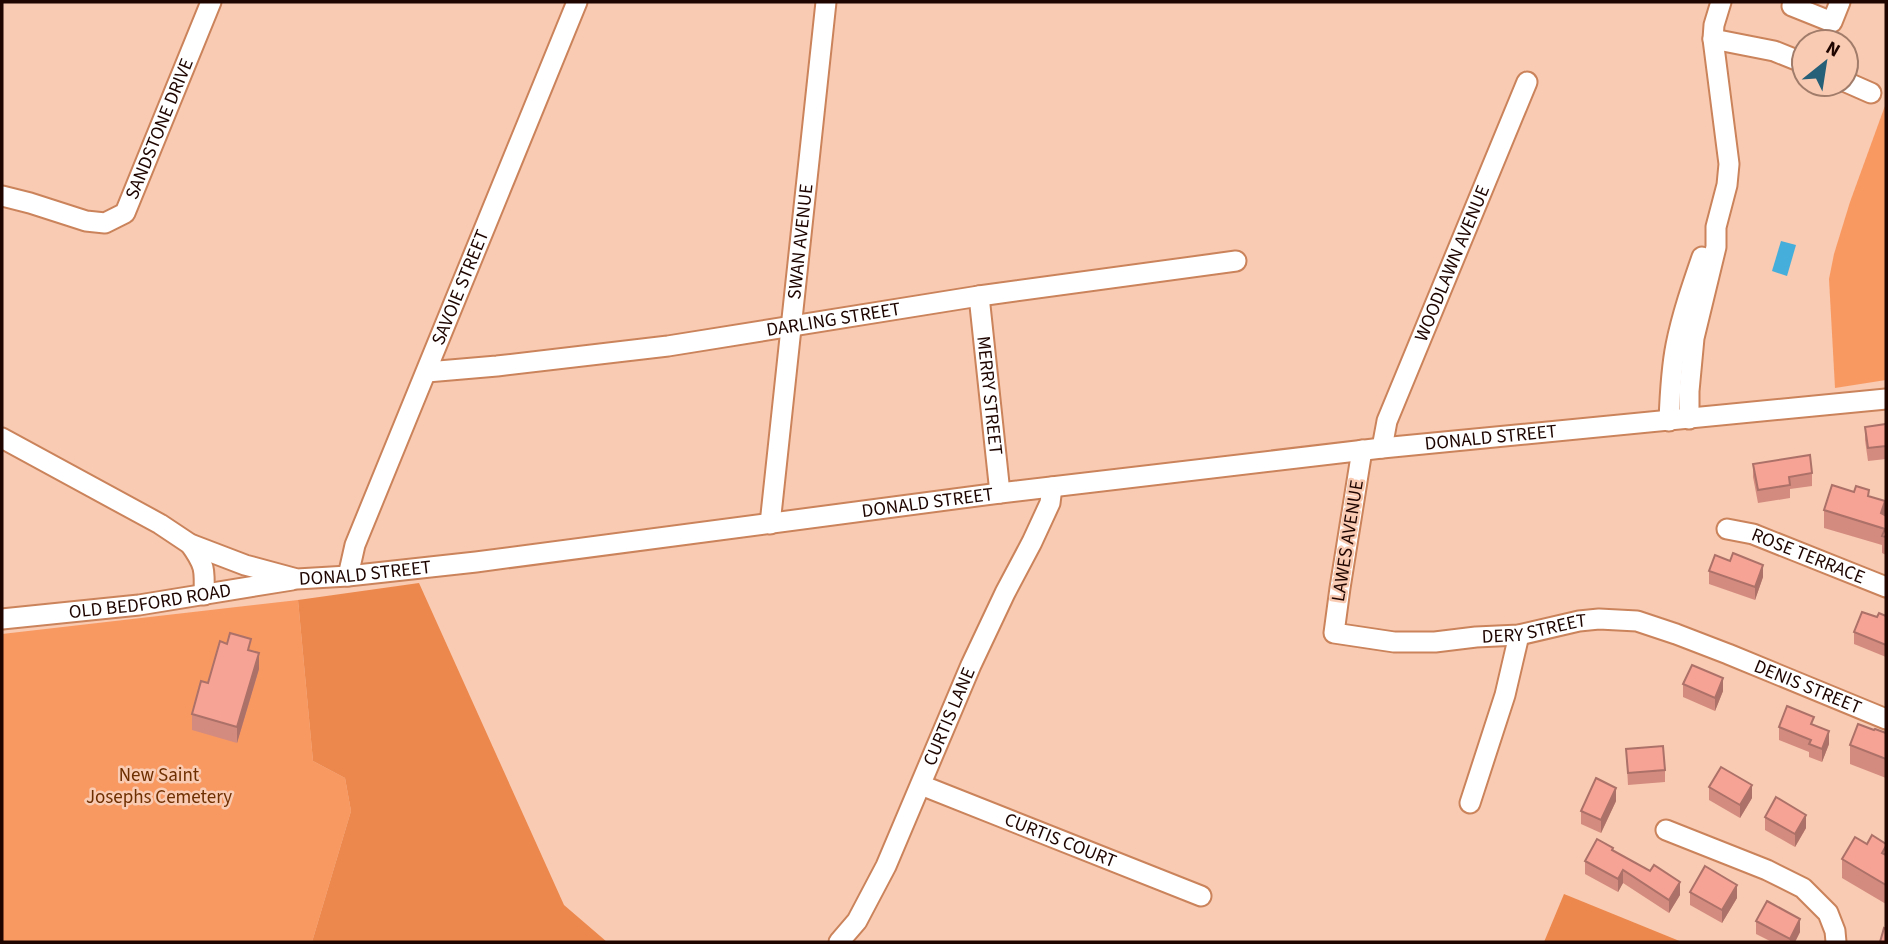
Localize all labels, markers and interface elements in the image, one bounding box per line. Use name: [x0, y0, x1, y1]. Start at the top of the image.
north arrow: [1790, 28, 1860, 98]
text: N: [1821, 35, 1845, 64]
street label: SANDSTONE DRIVE: [118, 54, 200, 203]
street label: WOODLAWN AVENUE: [1408, 181, 1496, 346]
street label: SWAN AVENUE: [781, 183, 820, 301]
street label: SAVOIE STREET: [425, 226, 496, 349]
street label: DARLING STREET: [764, 295, 903, 344]
street label: MERRY STREET: [970, 335, 1009, 456]
street label: DONALD STREET: [1423, 418, 1558, 457]
street label: LAWES AVENUE: [1325, 478, 1371, 604]
street label: DONALD STREET: [860, 480, 995, 525]
street label: ROSE TERRACE: [1747, 521, 1869, 591]
street label: DONALD STREET: [298, 553, 433, 592]
street label: OLD BEDFORD ROAD: [67, 577, 233, 626]
street label: DERY STREET: [1481, 607, 1588, 650]
street label: DENIS STREET: [1750, 653, 1866, 721]
street label: CURTIS LANE: [916, 663, 982, 770]
park label: New Saint Josephs Cemetery: [86, 762, 232, 811]
street label: CURTIS COURT: [1000, 806, 1121, 875]

